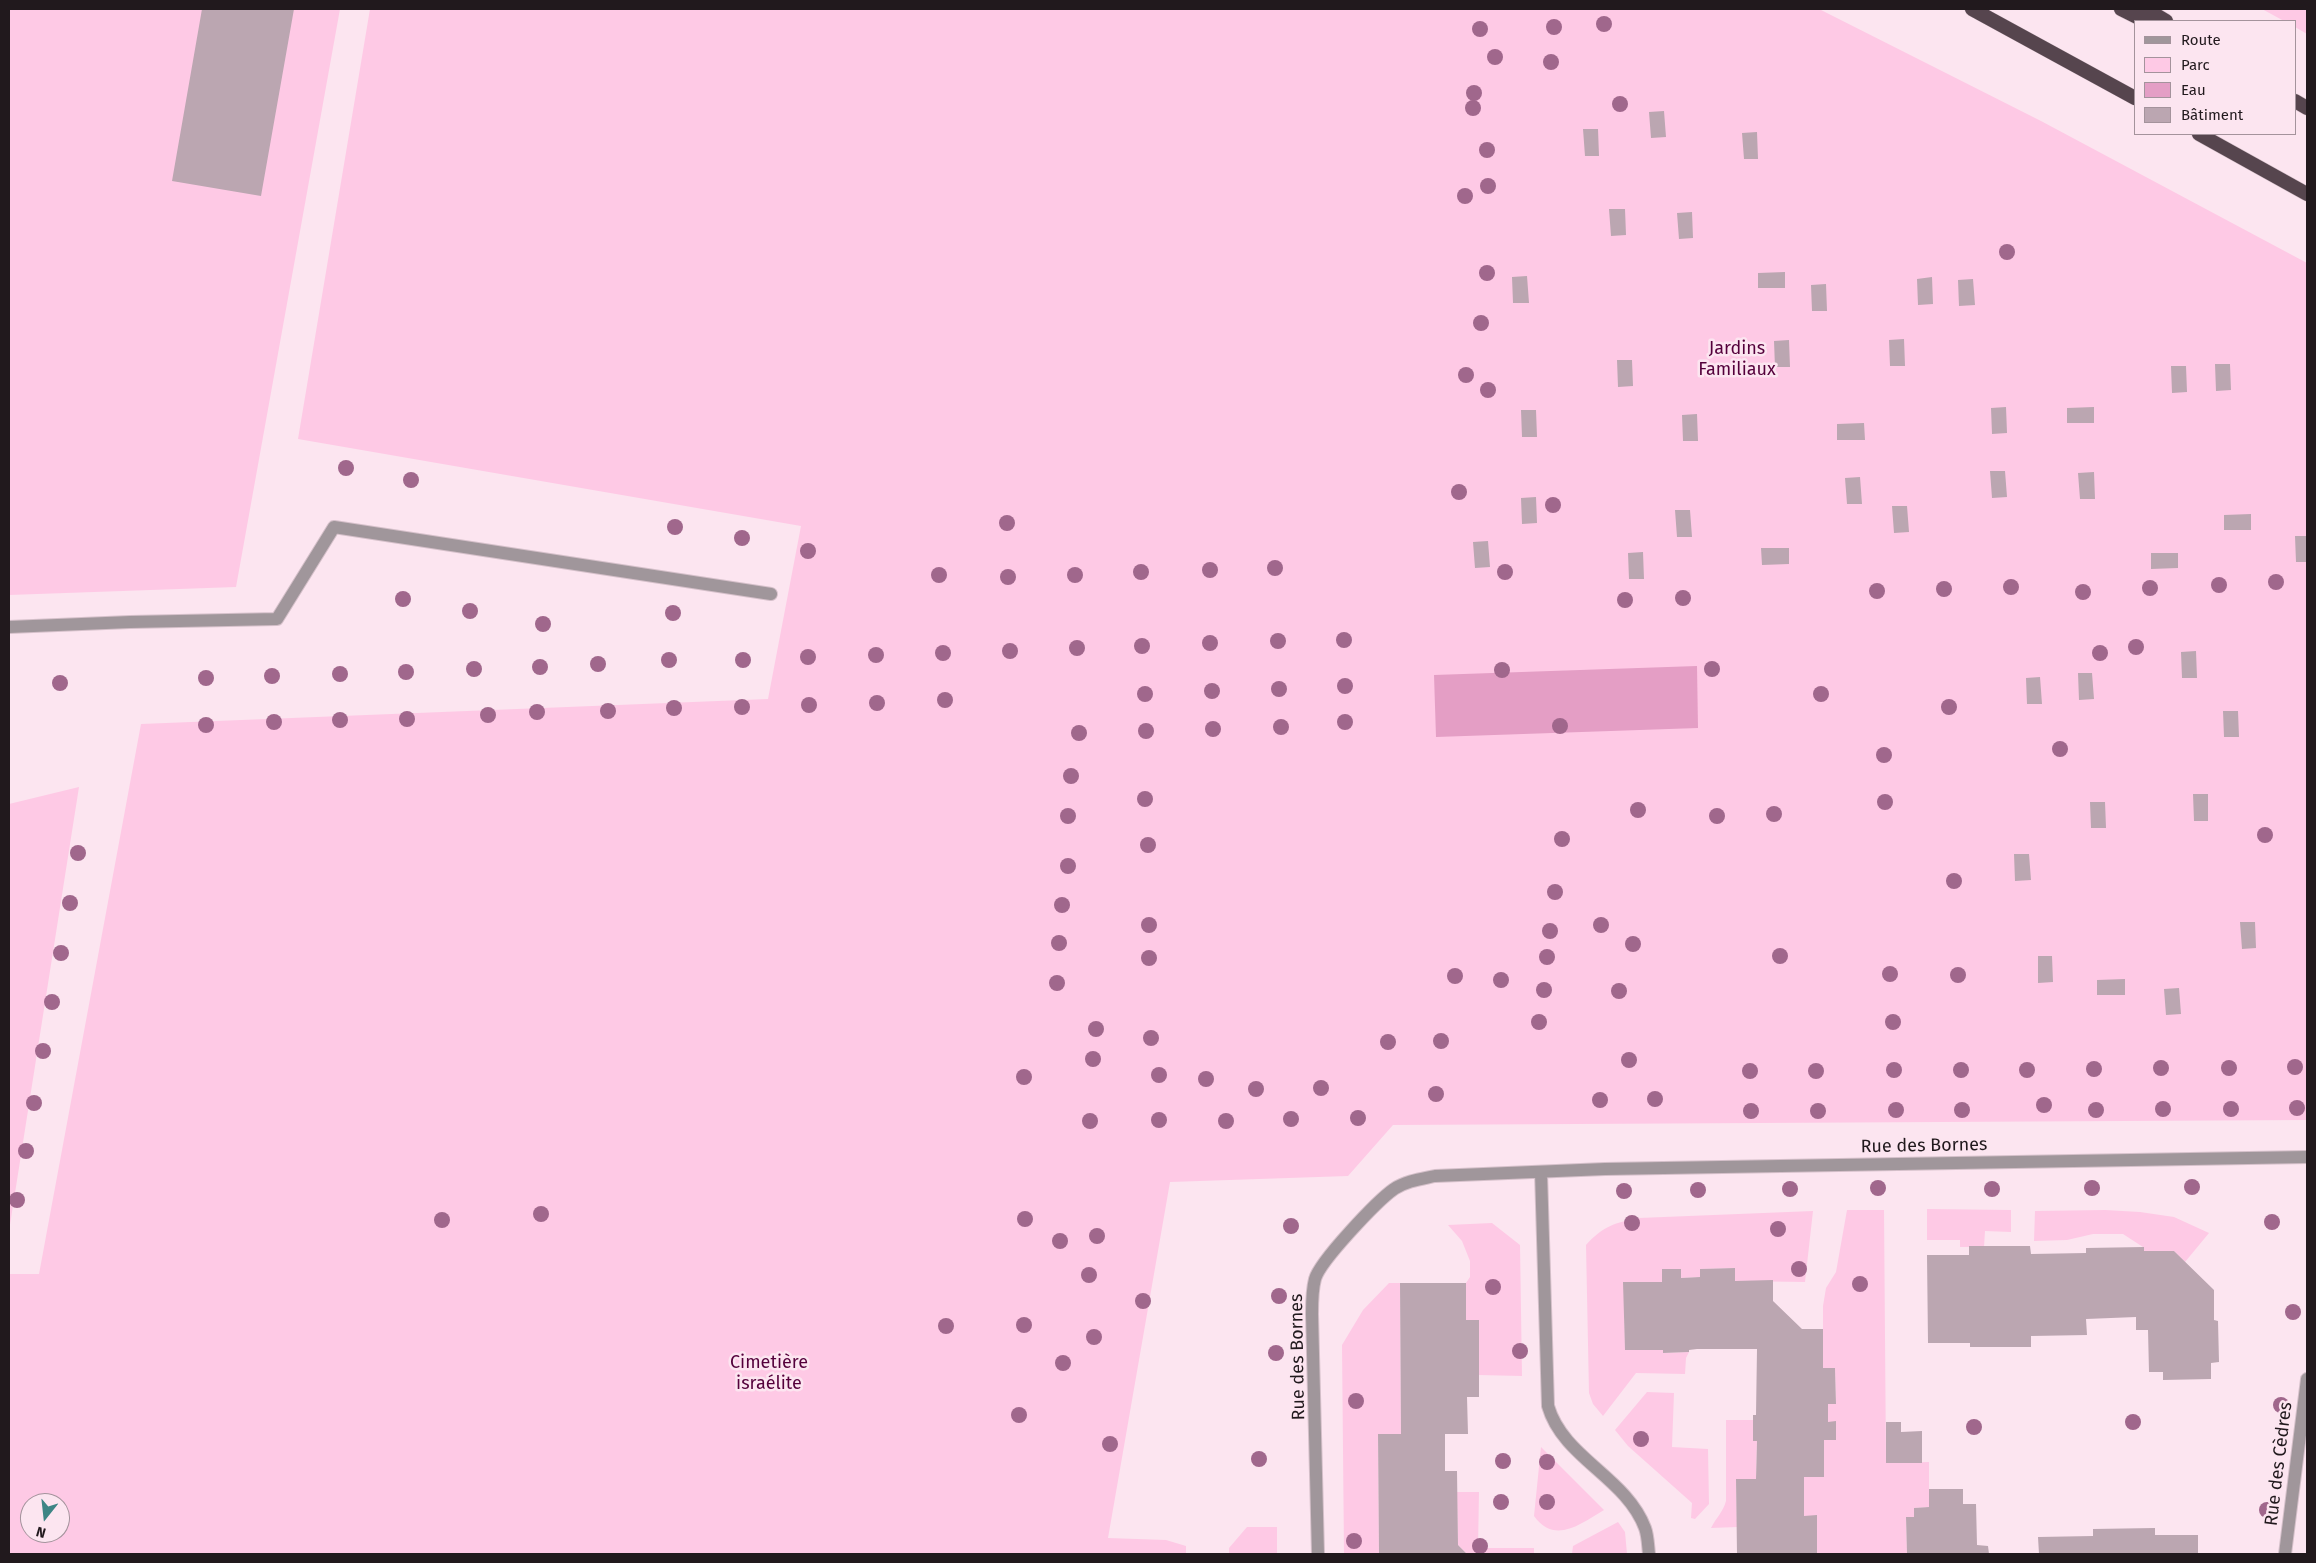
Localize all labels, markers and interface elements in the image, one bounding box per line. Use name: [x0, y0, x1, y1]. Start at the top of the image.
legend: [2134, 20, 2296, 135]
text: Route: [2181, 31, 2221, 49]
text: Parc: [2181, 56, 2210, 74]
text: Eau: [2181, 81, 2206, 99]
text: Bâtiment: [2181, 106, 2243, 124]
park label: Jardins Familiaux: [1698, 338, 1776, 380]
street label: Rue des Bornes: [1860, 1134, 1988, 1158]
street label: Rue des Bornes: [1286, 1293, 1310, 1421]
park label: Cimetière israélite: [730, 1352, 808, 1395]
street label: Rue des Cèdres: [2261, 1401, 2297, 1527]
north arrow: [20, 1493, 70, 1543]
text: N: [34, 1522, 48, 1541]

